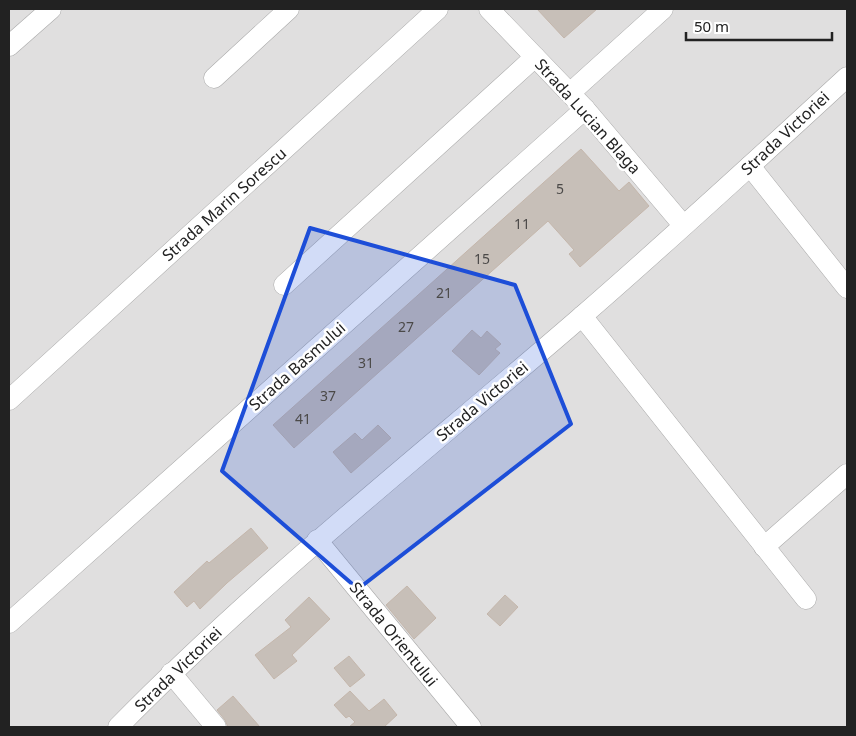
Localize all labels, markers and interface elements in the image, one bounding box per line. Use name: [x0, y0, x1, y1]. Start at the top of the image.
scale bar: [686, 10, 832, 42]
text: 50 m: [694, 16, 729, 36]
street label: Strada Lucian Blaga: [530, 54, 646, 178]
street label: Strada Victoriei: [736, 86, 834, 180]
street label: Strada Marin Sorescu: [157, 142, 291, 266]
house number: 5: [556, 179, 564, 198]
house number: 11: [514, 214, 530, 233]
house number: 15: [474, 249, 490, 268]
house number: 21: [436, 283, 452, 302]
street label: Strada Basmului: [244, 317, 350, 415]
house number: 27: [398, 317, 414, 336]
house number: 31: [358, 353, 374, 372]
street label: Strada Victoriei: [431, 356, 533, 446]
house number: 37: [320, 386, 336, 405]
house number: 41: [295, 409, 311, 428]
street label: Strada Orientului: [345, 577, 443, 691]
street label: Strada Victoriei: [130, 622, 226, 716]

